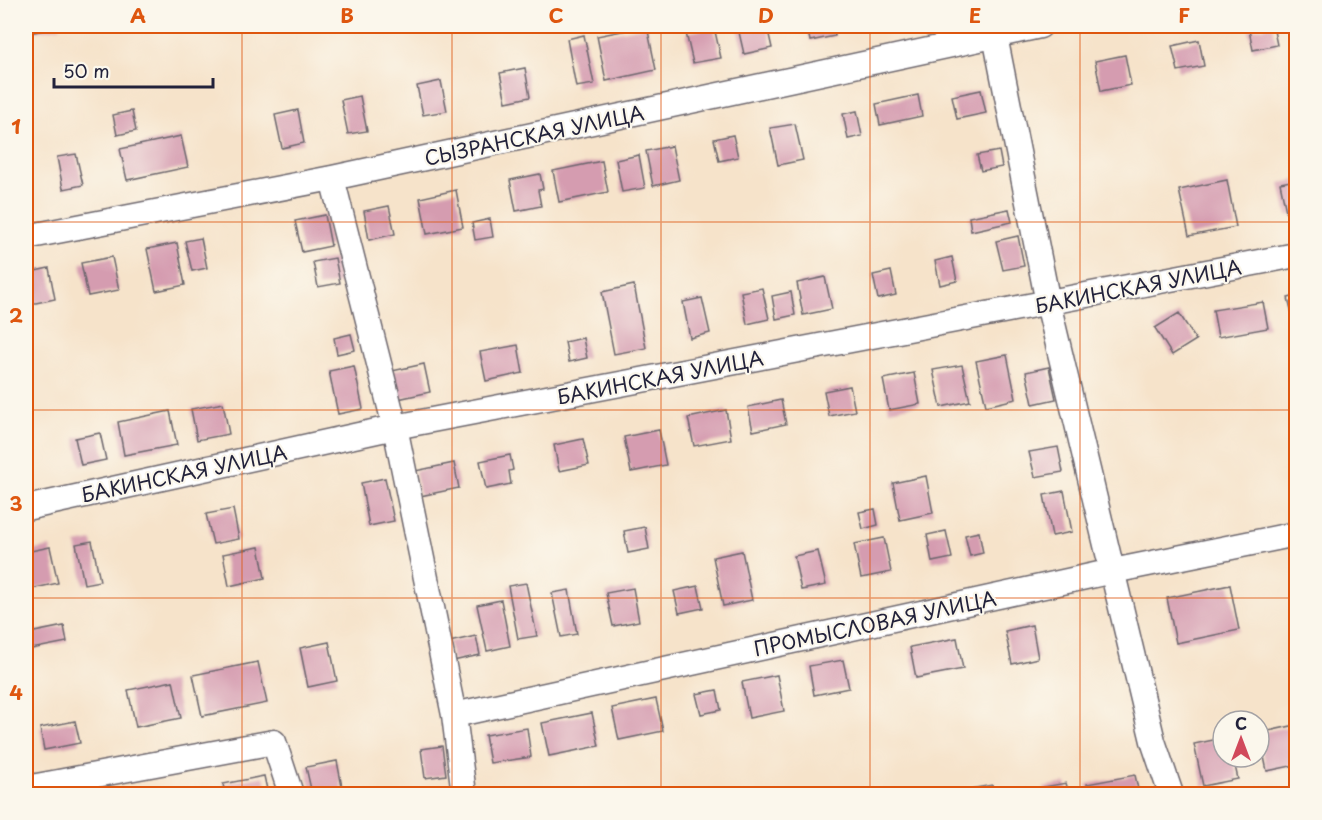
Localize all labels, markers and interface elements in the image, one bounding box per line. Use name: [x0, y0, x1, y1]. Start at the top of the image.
text: A: [130, 0, 146, 30]
text: B: [340, 0, 354, 30]
text: C: [548, 0, 564, 30]
text: D: [758, 0, 774, 30]
text: E: [969, 0, 981, 30]
text: F: [1178, 0, 1190, 30]
scale bar: [54, 51, 213, 89]
text: 50 m: [63, 57, 110, 84]
street label: СЫЗРАНСКАЯ УЛИЦА: [421, 97, 647, 173]
text: 1: [11, 111, 21, 141]
street label: БАКИНСКАЯ УЛИЦА: [1032, 251, 1244, 321]
text: 2: [9, 300, 23, 330]
street label: БАКИНСКАЯ УЛИЦА: [554, 342, 766, 412]
street label: БАКИНСКАЯ УЛИЦА: [78, 437, 290, 509]
text: 3: [9, 488, 23, 518]
street label: ПРОМЫСЛОВАЯ УЛИЦА: [751, 583, 999, 663]
text: 4: [9, 677, 23, 707]
north arrow: [1211, 709, 1271, 769]
text: С: [1235, 711, 1247, 735]

